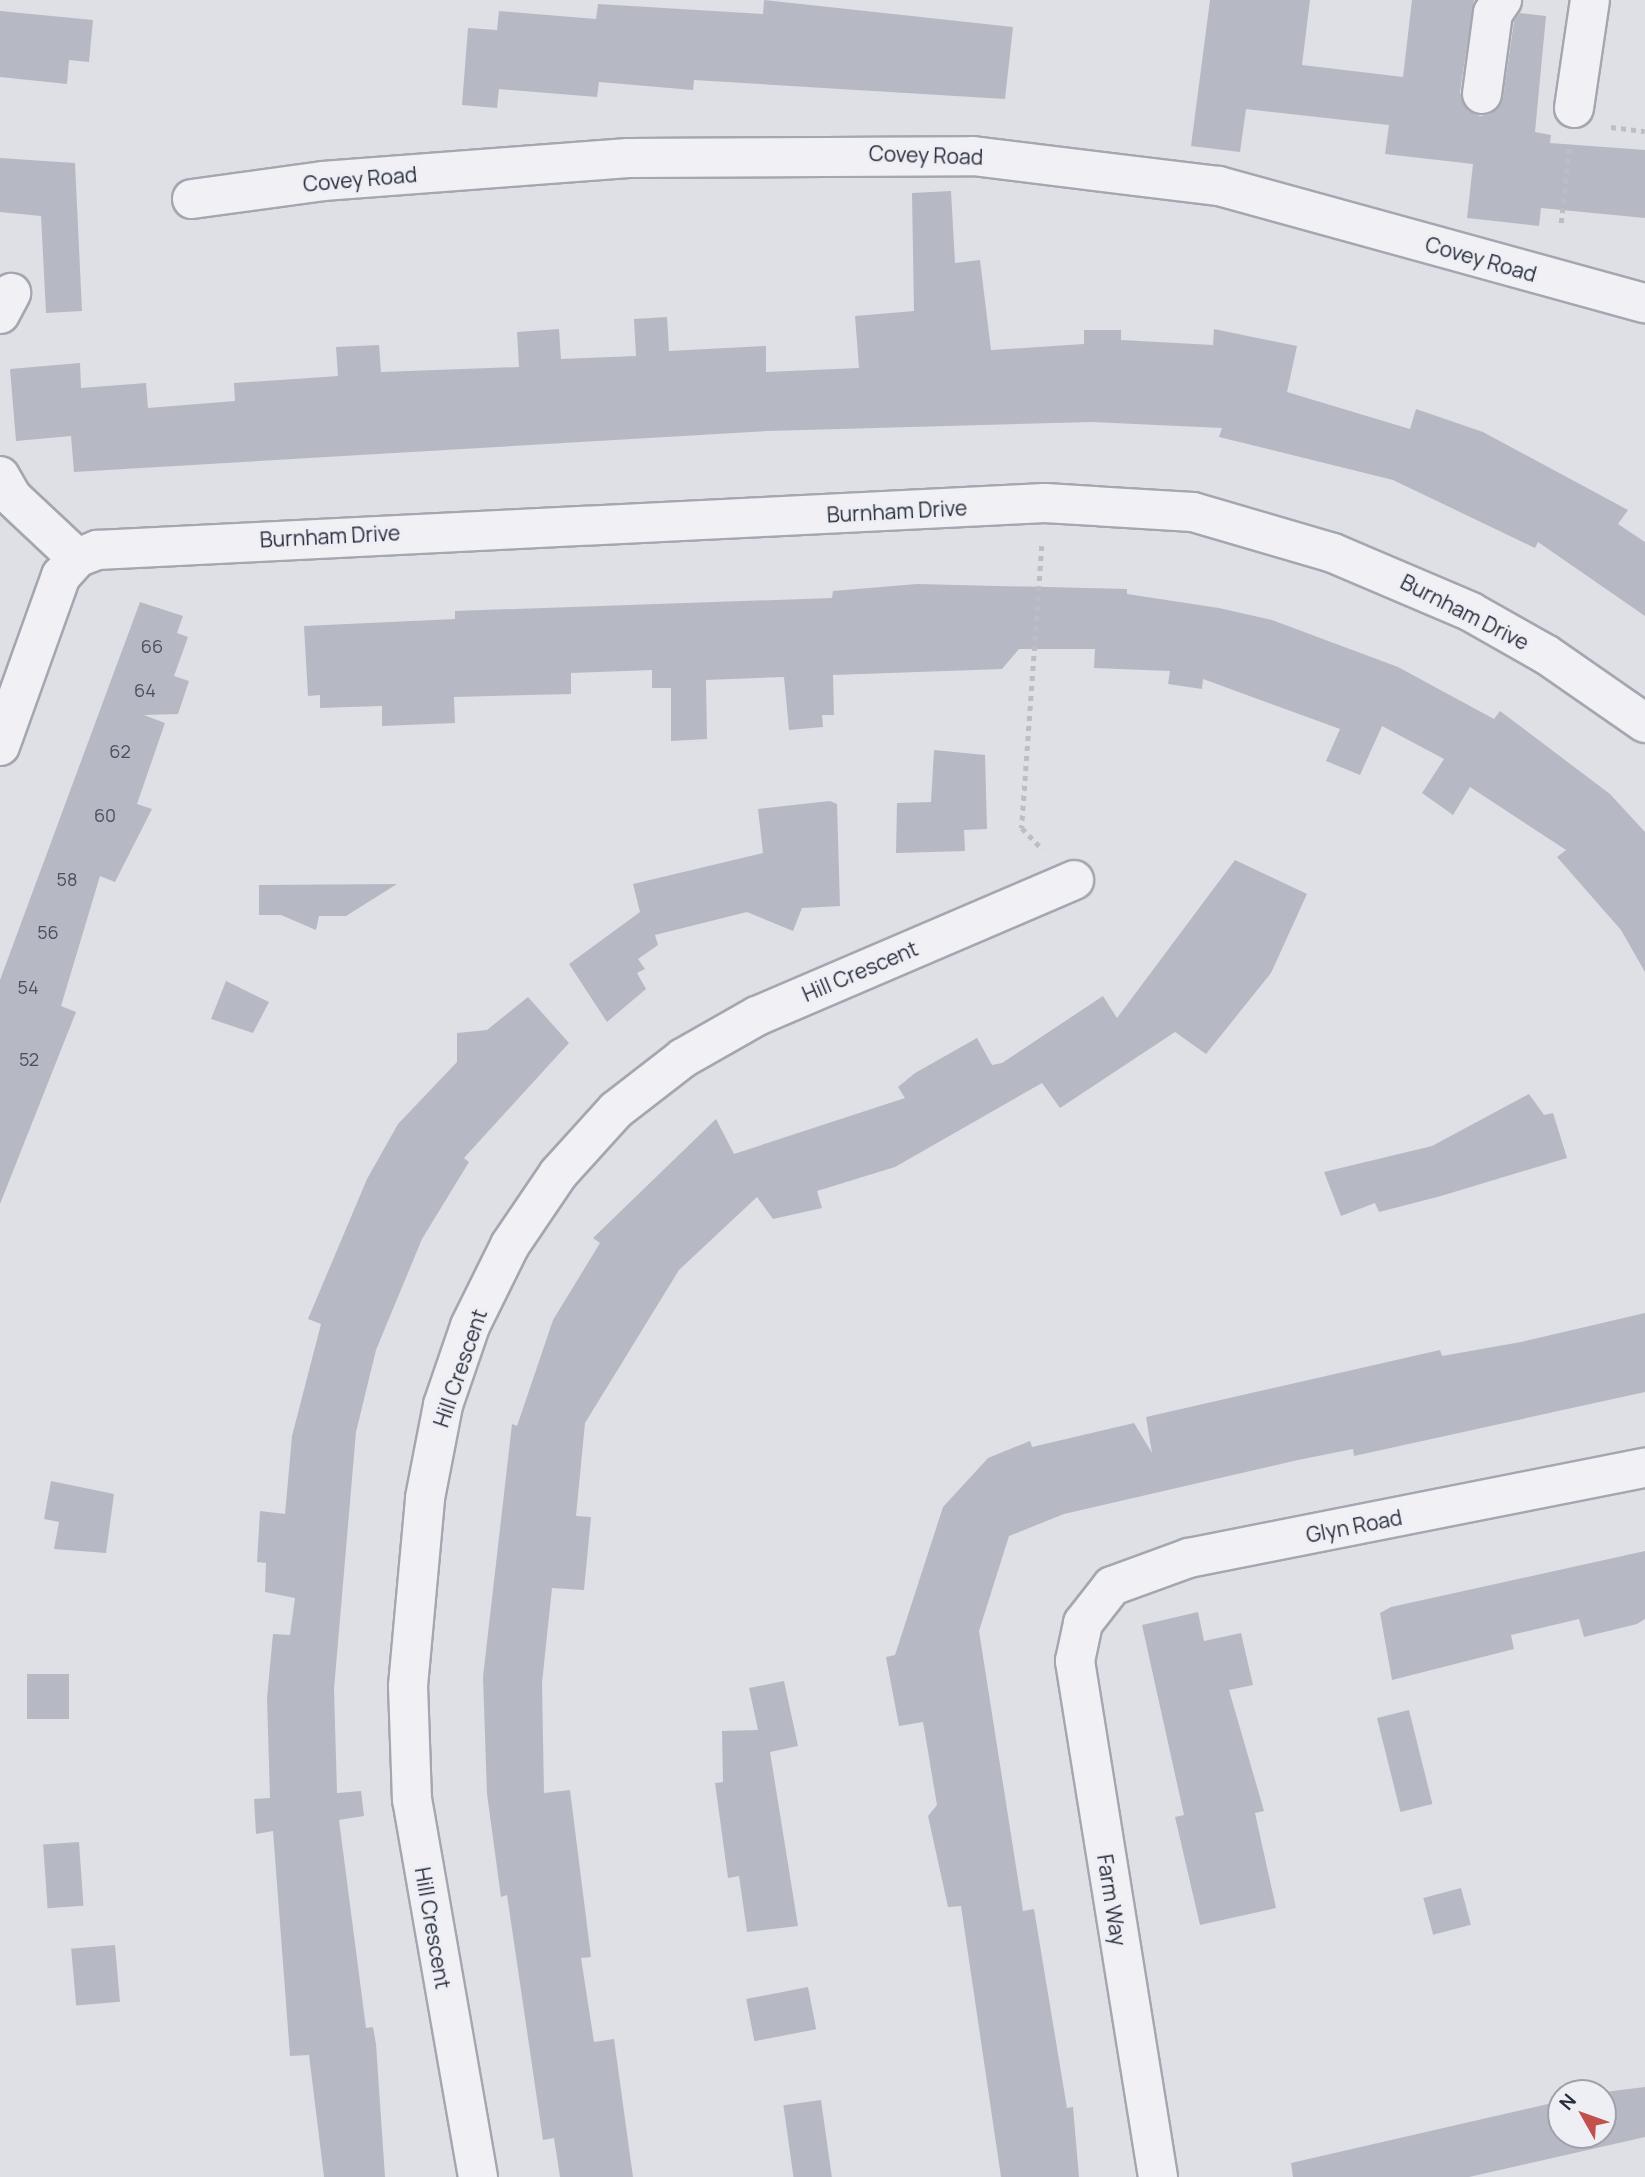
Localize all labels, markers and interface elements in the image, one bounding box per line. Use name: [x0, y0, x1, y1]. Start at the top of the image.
street label: Covey Road: [868, 140, 984, 170]
street label: Covey Road: [302, 161, 418, 197]
street label: Covey Road: [1423, 231, 1539, 287]
street label: Burnham Drive: [826, 495, 968, 527]
street label: Burnham Drive: [259, 520, 401, 552]
street label: Burnham Drive: [1397, 569, 1533, 655]
house number: 66: [141, 635, 163, 657]
house number: 64: [134, 679, 156, 701]
house number: 62: [109, 740, 131, 762]
house number: 60: [94, 804, 116, 826]
house number: 58: [57, 868, 77, 890]
house number: 56: [37, 921, 59, 943]
street label: Hill Crescent: [798, 935, 922, 1007]
house number: 54: [17, 976, 39, 998]
house number: 52: [19, 1048, 39, 1070]
street label: Hill Crescent: [428, 1306, 492, 1430]
street label: Glyn Road: [1304, 1504, 1404, 1548]
street label: Farm Way: [1092, 1852, 1132, 1948]
street label: Hill Crescent: [410, 1865, 456, 1991]
north arrow: [1547, 2079, 1617, 2149]
text: N: [1553, 2088, 1582, 2115]

